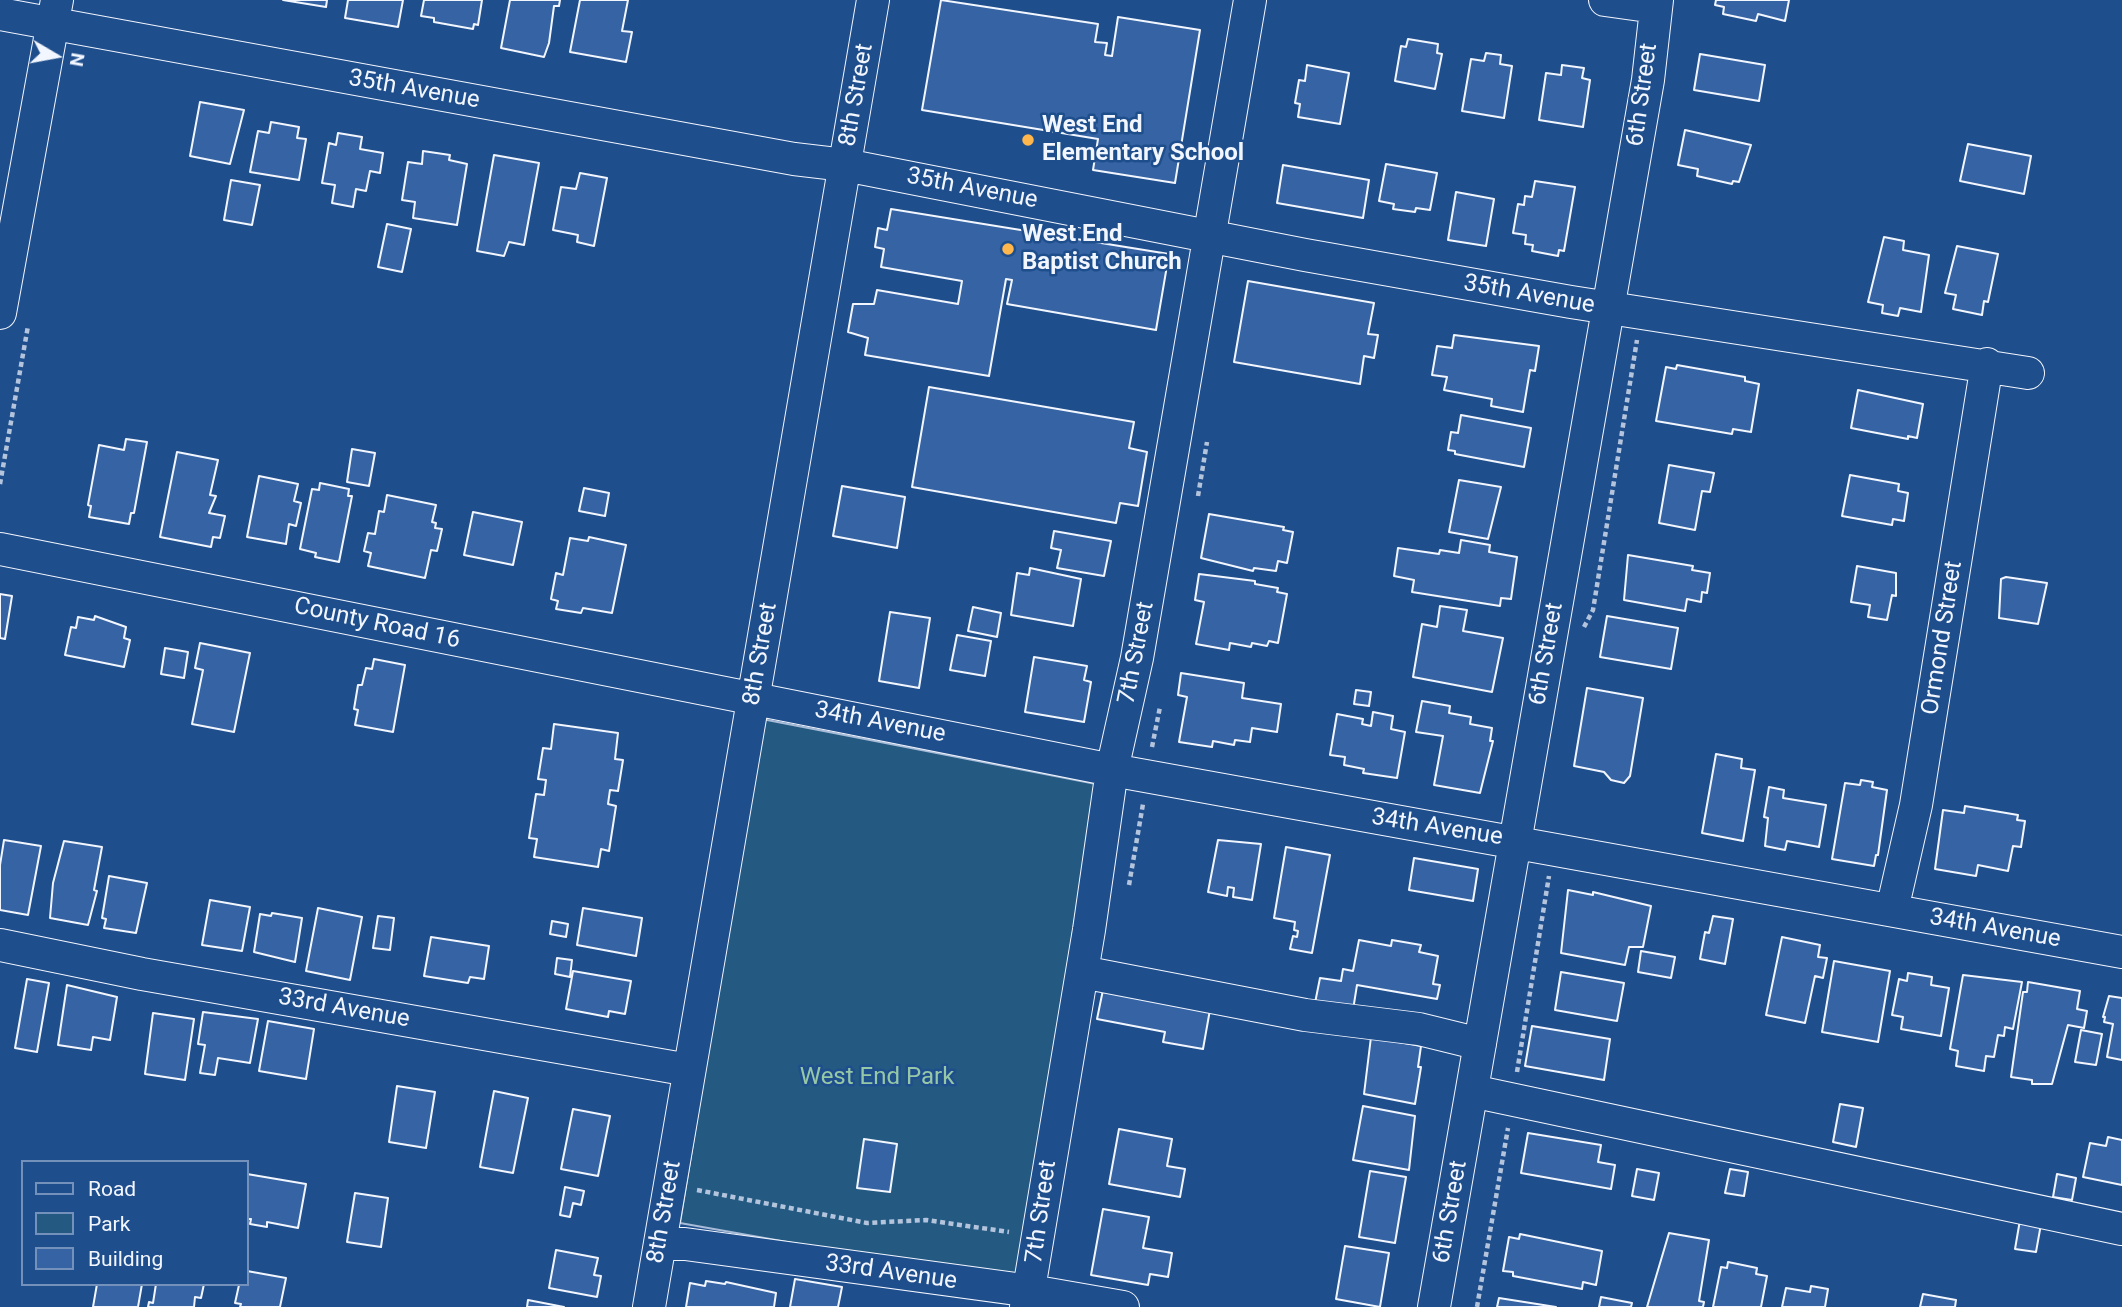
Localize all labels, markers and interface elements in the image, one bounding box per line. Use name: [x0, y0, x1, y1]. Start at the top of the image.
north arrow: [21, 21, 91, 91]
street label: 8th Street: [834, 41, 880, 149]
street label: 6th Street: [1622, 42, 1664, 148]
text: N: [65, 51, 90, 68]
street label: 35th Avenue: [346, 64, 482, 116]
place label: West End Elementary School: [1042, 112, 1244, 168]
marker: West End Elementary School: [1020, 132, 1036, 148]
street label: 35th Avenue: [904, 162, 1040, 216]
place label: West End Baptist Church: [1022, 221, 1182, 277]
marker: West End Baptist Church: [1000, 241, 1016, 257]
street label: 35th Avenue: [1461, 269, 1597, 321]
street label: Ormond Street: [1917, 559, 1969, 717]
street label: County Road 16: [291, 592, 463, 656]
street label: 7th Street: [1113, 599, 1161, 707]
street label: 8th Street: [738, 600, 784, 708]
street label: 6th Street: [1524, 600, 1570, 708]
street label: 34th Avenue: [812, 696, 948, 750]
street label: 34th Avenue: [1369, 803, 1505, 853]
street label: 34th Avenue: [1927, 903, 2063, 955]
street label: 33rd Avenue: [276, 983, 412, 1035]
park label: West End Park: [800, 1064, 954, 1092]
street label: 8th Street: [642, 1158, 688, 1266]
street label: 6th Street: [1428, 1158, 1474, 1266]
street label: 7th Street: [1021, 1159, 1063, 1265]
legend: [21, 1160, 248, 1286]
text: Road: [88, 1177, 136, 1201]
text: Park: [88, 1212, 130, 1236]
text: Building: [88, 1247, 163, 1271]
street label: 33rd Avenue: [823, 1249, 959, 1297]

